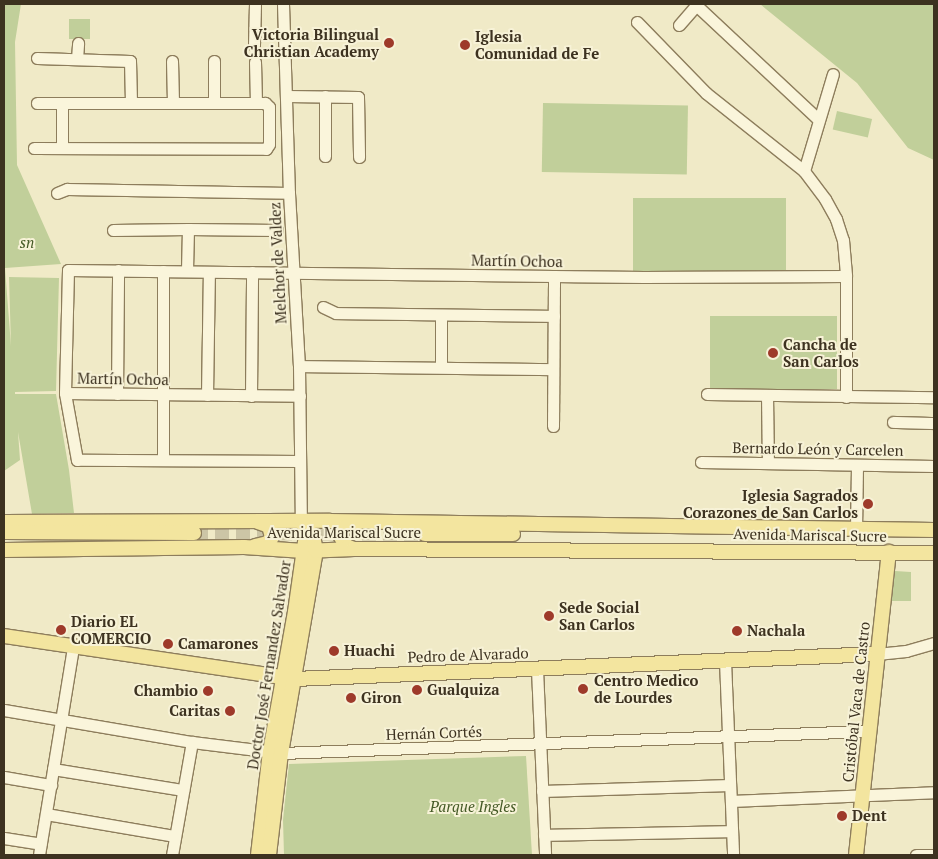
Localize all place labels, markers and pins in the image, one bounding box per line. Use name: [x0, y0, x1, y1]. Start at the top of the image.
place label: Victoria Bilingual Christian Academy: [244, 25, 379, 60]
place label: Iglesia Comunidad de Fe: [475, 27, 599, 62]
marker: Victoria Bilingual Christian Academy: [383, 37, 395, 49]
marker: Iglesia Comunidad de Fe: [459, 39, 471, 51]
place label: Cancha de San Carlos: [783, 335, 859, 370]
marker: Cancha de San Carlos: [767, 347, 779, 359]
place label: Iglesia Sagrados Corazones de San Carlos: [683, 486, 858, 521]
marker: Iglesia Sagrados Corazones de San Carlos: [862, 498, 874, 510]
place label: Sede Social San Carlos: [559, 598, 639, 633]
marker: Sede Social San Carlos: [543, 610, 555, 622]
place label: Diario EL COMERCIO: [71, 612, 151, 647]
place label: Nachala: [747, 622, 805, 640]
marker: Diario EL COMERCIO: [55, 624, 67, 636]
marker: Nachala: [731, 625, 743, 637]
place label: Camarones: [178, 635, 258, 653]
marker: Camarones: [162, 638, 174, 650]
place label: Huachi: [344, 642, 395, 660]
marker: Huachi: [328, 645, 340, 657]
place label: Centro Medico de Lourdes: [594, 671, 699, 706]
place label: Gualquiza: [427, 681, 500, 699]
place label: Chambio: [134, 682, 198, 700]
marker: Centro Medico de Lourdes: [576, 682, 590, 696]
marker: Gualquiza: [411, 684, 423, 696]
marker: Chambio: [202, 685, 214, 697]
place label: Giron: [361, 689, 402, 707]
marker: Giron: [345, 692, 357, 704]
place label: Caritas: [169, 702, 220, 720]
marker: Caritas: [224, 705, 236, 717]
place label: Dent: [852, 807, 887, 825]
marker: Dent: [836, 810, 848, 822]

